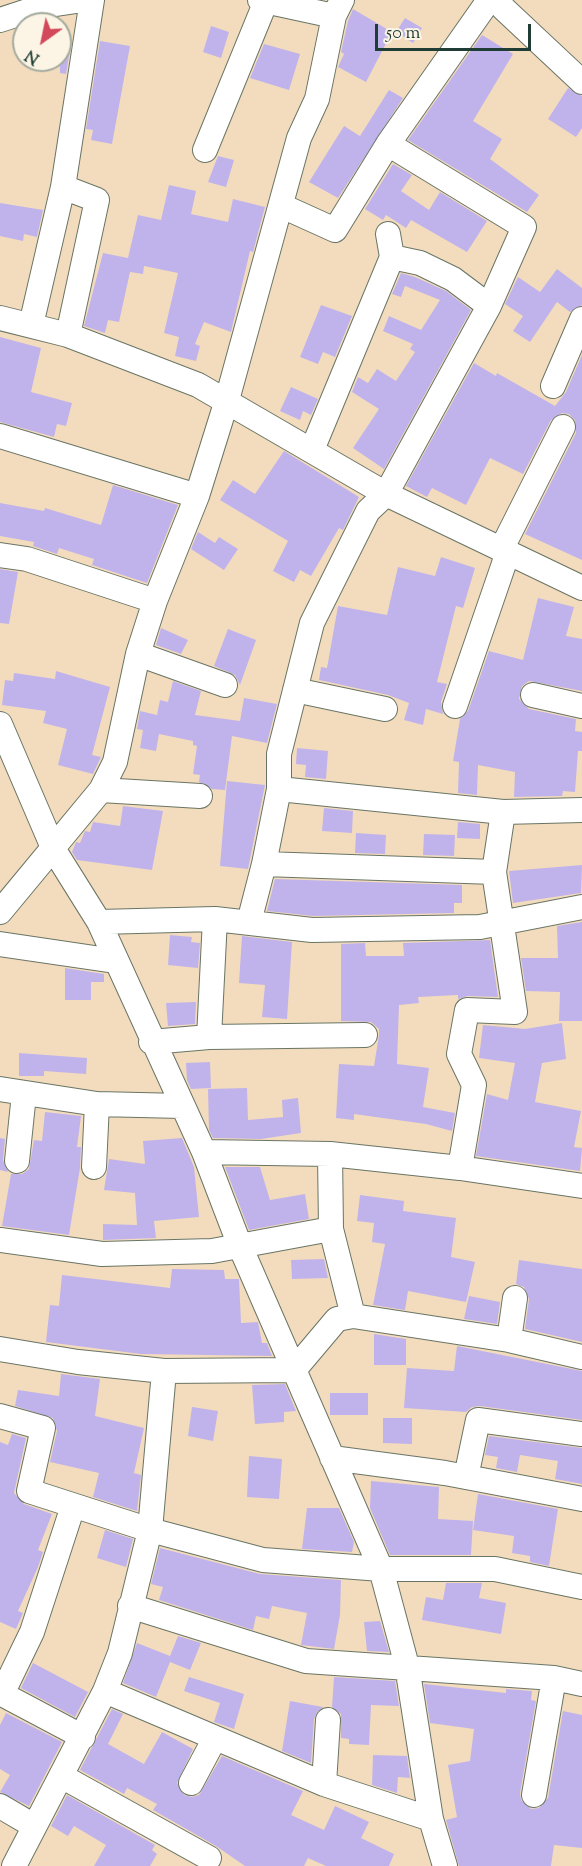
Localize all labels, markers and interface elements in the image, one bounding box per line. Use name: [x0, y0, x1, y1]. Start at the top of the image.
north arrow: [12, 12, 72, 72]
scale bar: [378, 12, 534, 50]
text: 50 m: [386, 21, 420, 47]
text: N: [21, 43, 45, 69]

